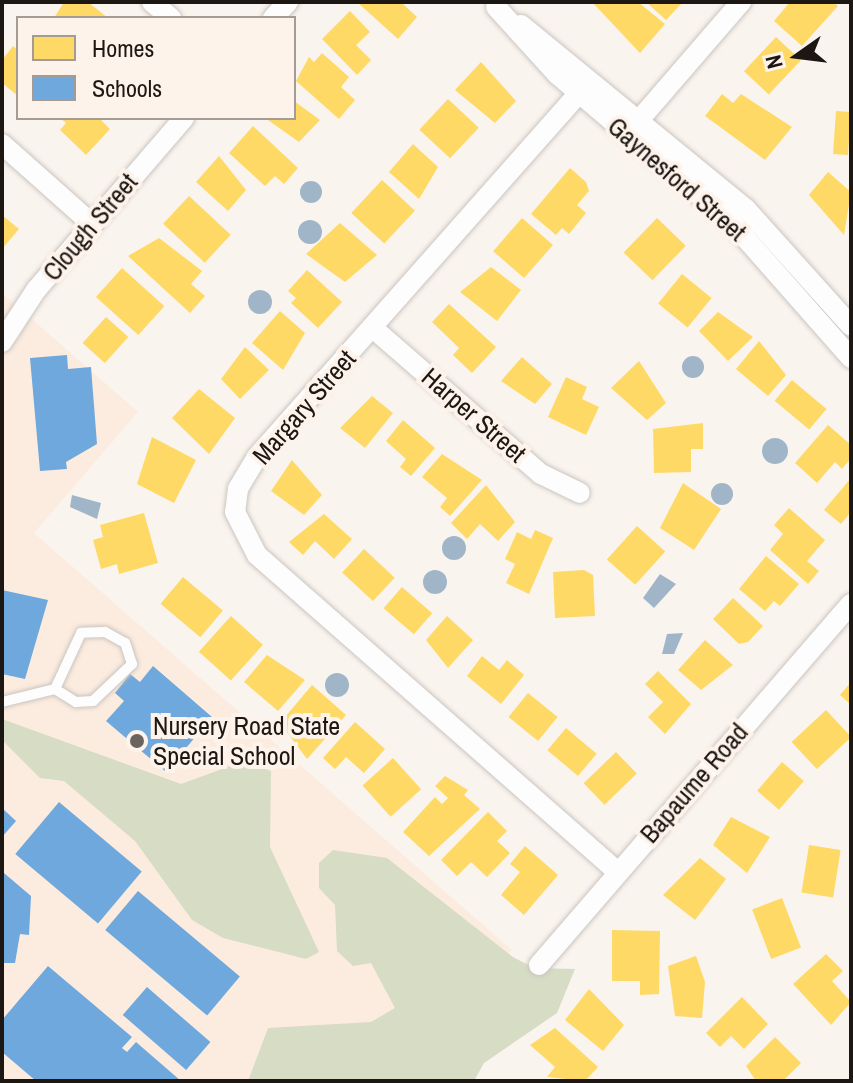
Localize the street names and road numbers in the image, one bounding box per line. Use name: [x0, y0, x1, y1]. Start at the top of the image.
street label: Gaynesford Street: [601, 110, 753, 248]
street label: Clough Street: [36, 167, 144, 287]
street label: Margary Street: [246, 344, 362, 470]
street label: Harper Street: [415, 361, 533, 469]
street label: Bapaume Road: [634, 717, 754, 849]

